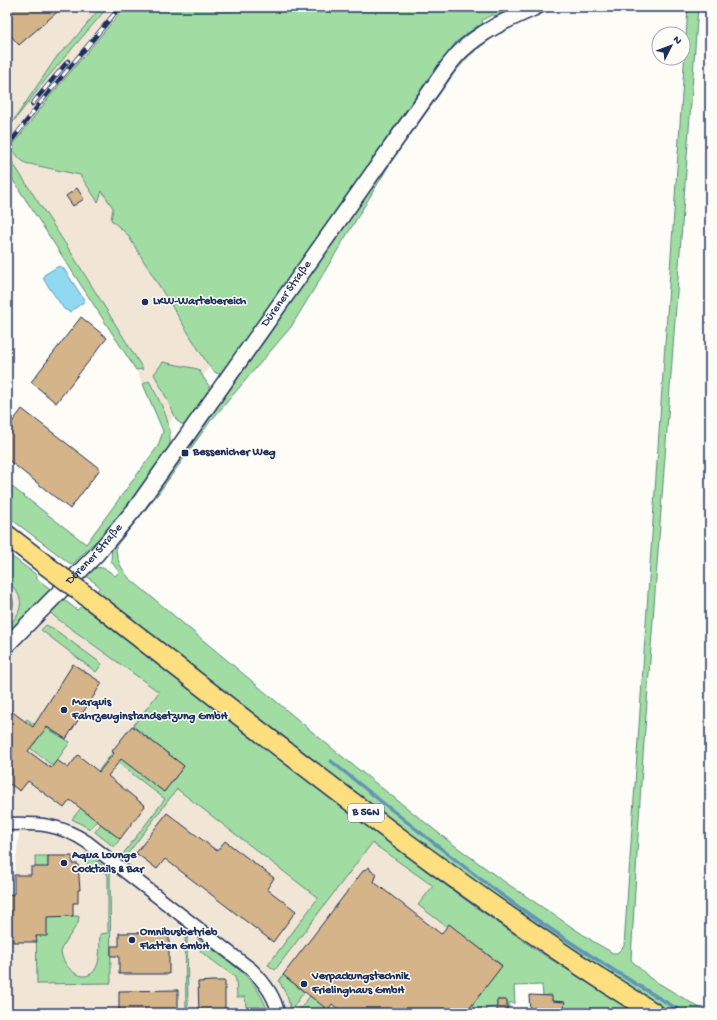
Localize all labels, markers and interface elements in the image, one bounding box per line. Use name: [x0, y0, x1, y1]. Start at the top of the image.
north arrow: [651, 26, 691, 66]
text: N: [670, 34, 684, 47]
street label: Dürener Straße: [258, 258, 316, 331]
place label: LKW-Wartebereich: [153, 295, 247, 309]
marker: LKW-Wartebereich: [140, 297, 150, 307]
place label: Bessenicher Weg: [192, 446, 276, 460]
marker: Bessenicher Weg: [180, 448, 190, 458]
street label: Dürener Straße: [63, 521, 127, 589]
place label: Marquis Fahrzeuginstandsetzung GmbH: [71, 696, 229, 724]
marker: Marquis Fahrzeuginstandsetzung GmbH: [59, 705, 69, 715]
road number: B 56N: [348, 804, 384, 822]
place label: Aqua Lounge Cocktails & Bar: [71, 849, 145, 877]
marker: Aqua Lounge Cocktails & Bar: [59, 858, 69, 868]
place label: Omnibusbetrieb Flatten GmbH: [139, 926, 218, 954]
marker: Omnibusbetrieb Flatten GmbH: [127, 935, 137, 945]
place label: Verpackungstechnik Frielinghaus GmbH: [311, 970, 411, 998]
marker: Verpackungstechnik Frielinghaus GmbH: [299, 979, 309, 989]

